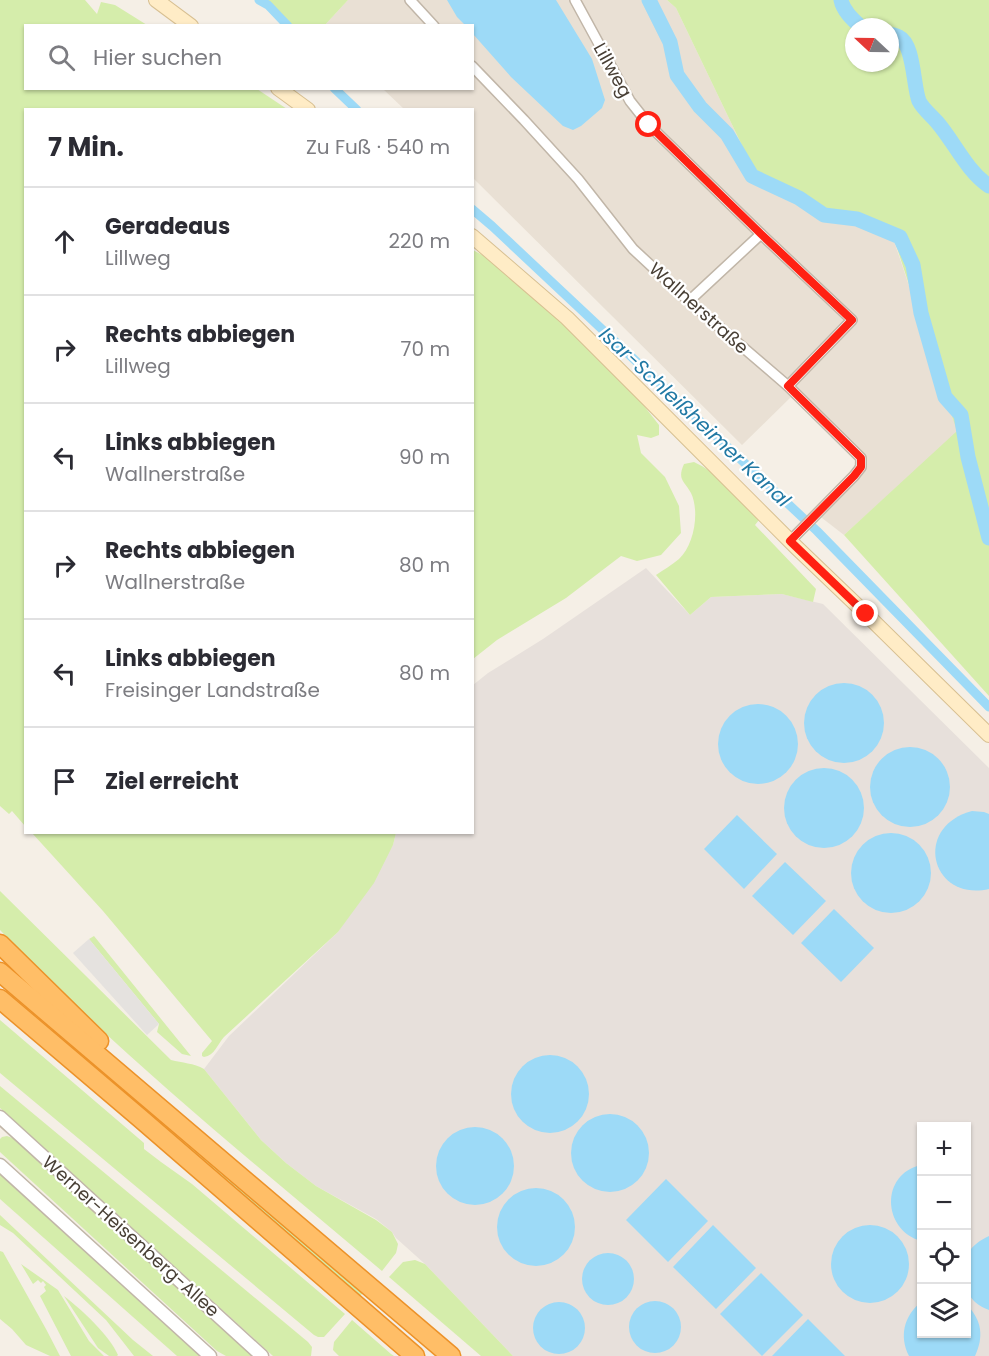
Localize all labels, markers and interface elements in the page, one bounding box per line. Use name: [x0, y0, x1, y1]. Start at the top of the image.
north arrow: [845, 18, 899, 72]
search box: [24, 24, 474, 90]
street label: Lillweg: [588, 38, 638, 102]
icon: search: [45, 41, 78, 74]
text: Hier suchen: [93, 42, 222, 73]
route start: [635, 111, 661, 137]
text: 7 Min.: [48, 129, 124, 165]
text: Zu Fuß · 540 m: [306, 133, 450, 161]
text: Geradeaus: [105, 211, 230, 242]
icon: ahead: [48, 225, 81, 258]
text: 220 m: [389, 227, 450, 255]
text: Lillweg: [105, 244, 171, 272]
street label: Wallnerstraße: [644, 256, 754, 360]
text: Rechts abbiegen: [105, 319, 295, 350]
water label: Isar-Schleißheimer Kanal: [593, 321, 797, 513]
icon: right: [48, 333, 81, 366]
text: 70 m: [401, 335, 450, 363]
text: Lillweg: [105, 352, 171, 380]
text: Links abbiegen: [105, 427, 276, 458]
icon: left: [48, 441, 81, 474]
text: 90 m: [399, 443, 450, 471]
text: Wallnerstraße: [105, 460, 245, 488]
text: Rechts abbiegen: [105, 535, 295, 566]
icon: right: [48, 549, 81, 582]
text: 80 m: [399, 551, 450, 579]
text: Wallnerstraße: [105, 568, 245, 596]
route end: [852, 600, 878, 626]
text: Links abbiegen: [105, 643, 276, 674]
icon: left: [48, 657, 81, 690]
text: 80 m: [399, 659, 450, 687]
text: Freisinger Landstraße: [105, 676, 320, 704]
icon: arrive: [48, 765, 81, 798]
text: Ziel erreicht: [105, 766, 239, 797]
map controls: [917, 1122, 971, 1338]
button: +: [917, 1122, 971, 1176]
street label: Werner-Heisenberg-Allee: [37, 1150, 225, 1322]
button: −: [917, 1176, 971, 1230]
button: locate: [917, 1230, 971, 1284]
button: layers: [917, 1284, 971, 1338]

